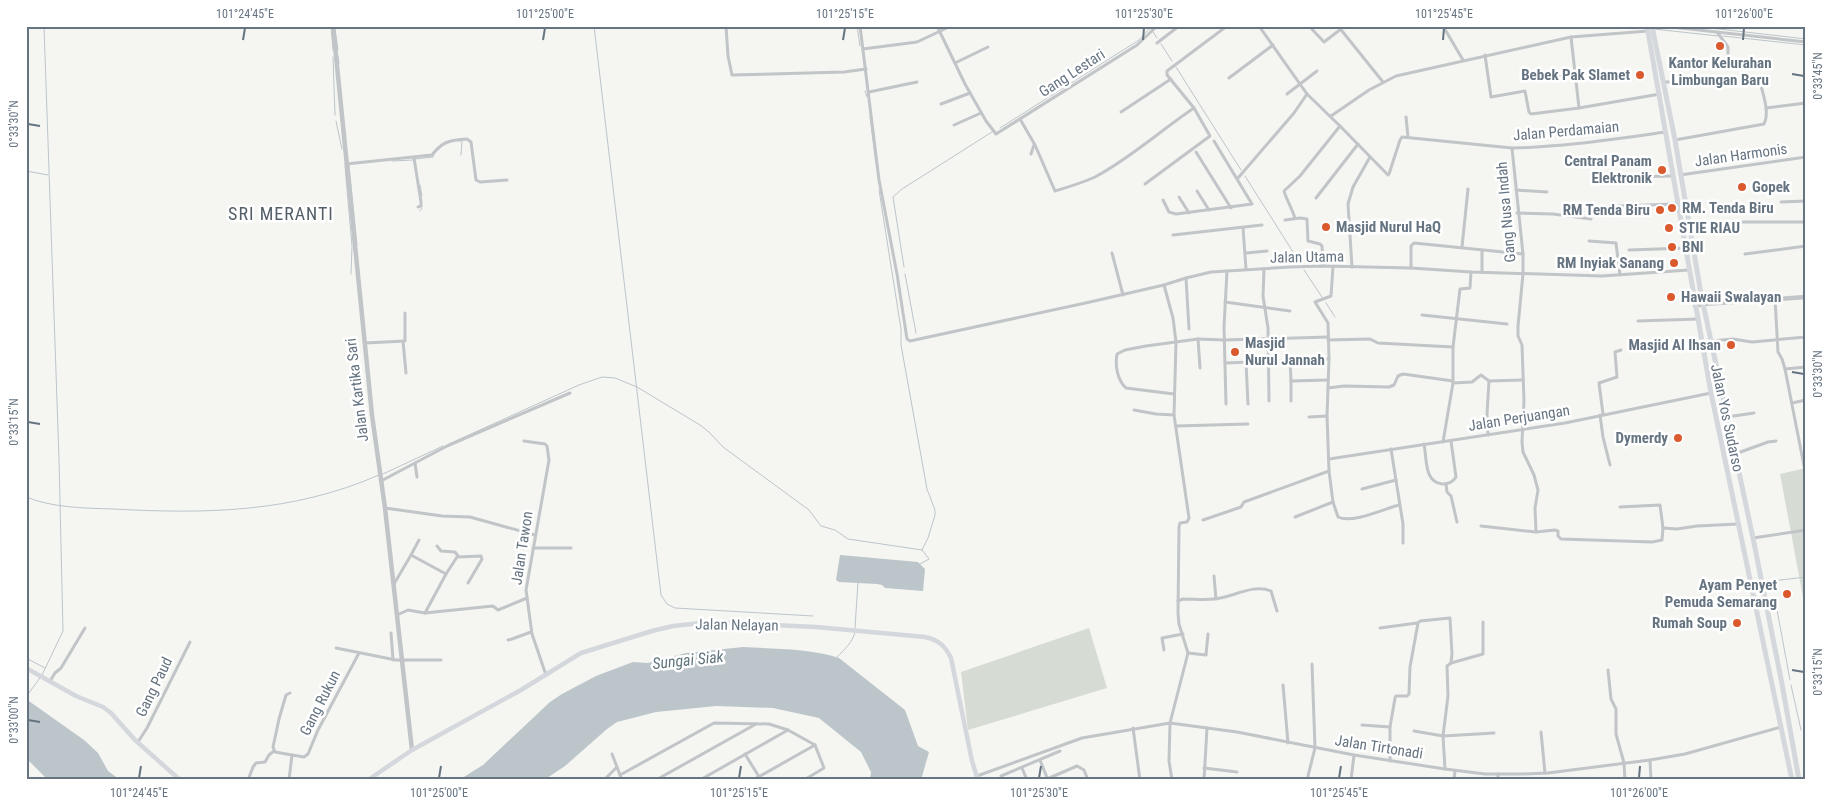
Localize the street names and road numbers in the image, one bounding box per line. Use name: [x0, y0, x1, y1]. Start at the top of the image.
street label: Gang Lestari: [1036, 45, 1108, 101]
street label: Jalan Perdamaian: [1512, 117, 1620, 145]
street label: Jalan Harmonis: [1694, 140, 1789, 170]
street label: Gang Nusa Indah: [1493, 161, 1519, 263]
street label: Jalan Utama: [1270, 247, 1344, 267]
street label: Jalan Kartika Sari: [342, 337, 372, 443]
street label: Jalan Yos Sudarso: [1707, 363, 1747, 473]
street label: Jalan Perjuangan: [1467, 401, 1571, 435]
street label: Jalan Tawon: [507, 510, 537, 586]
street label: Jalan Nelayan: [695, 615, 779, 635]
street label: Gang Paud: [132, 654, 176, 720]
street label: Gang Rukun: [296, 667, 344, 739]
street label: Jalan Tirtonadi: [1334, 731, 1424, 763]

